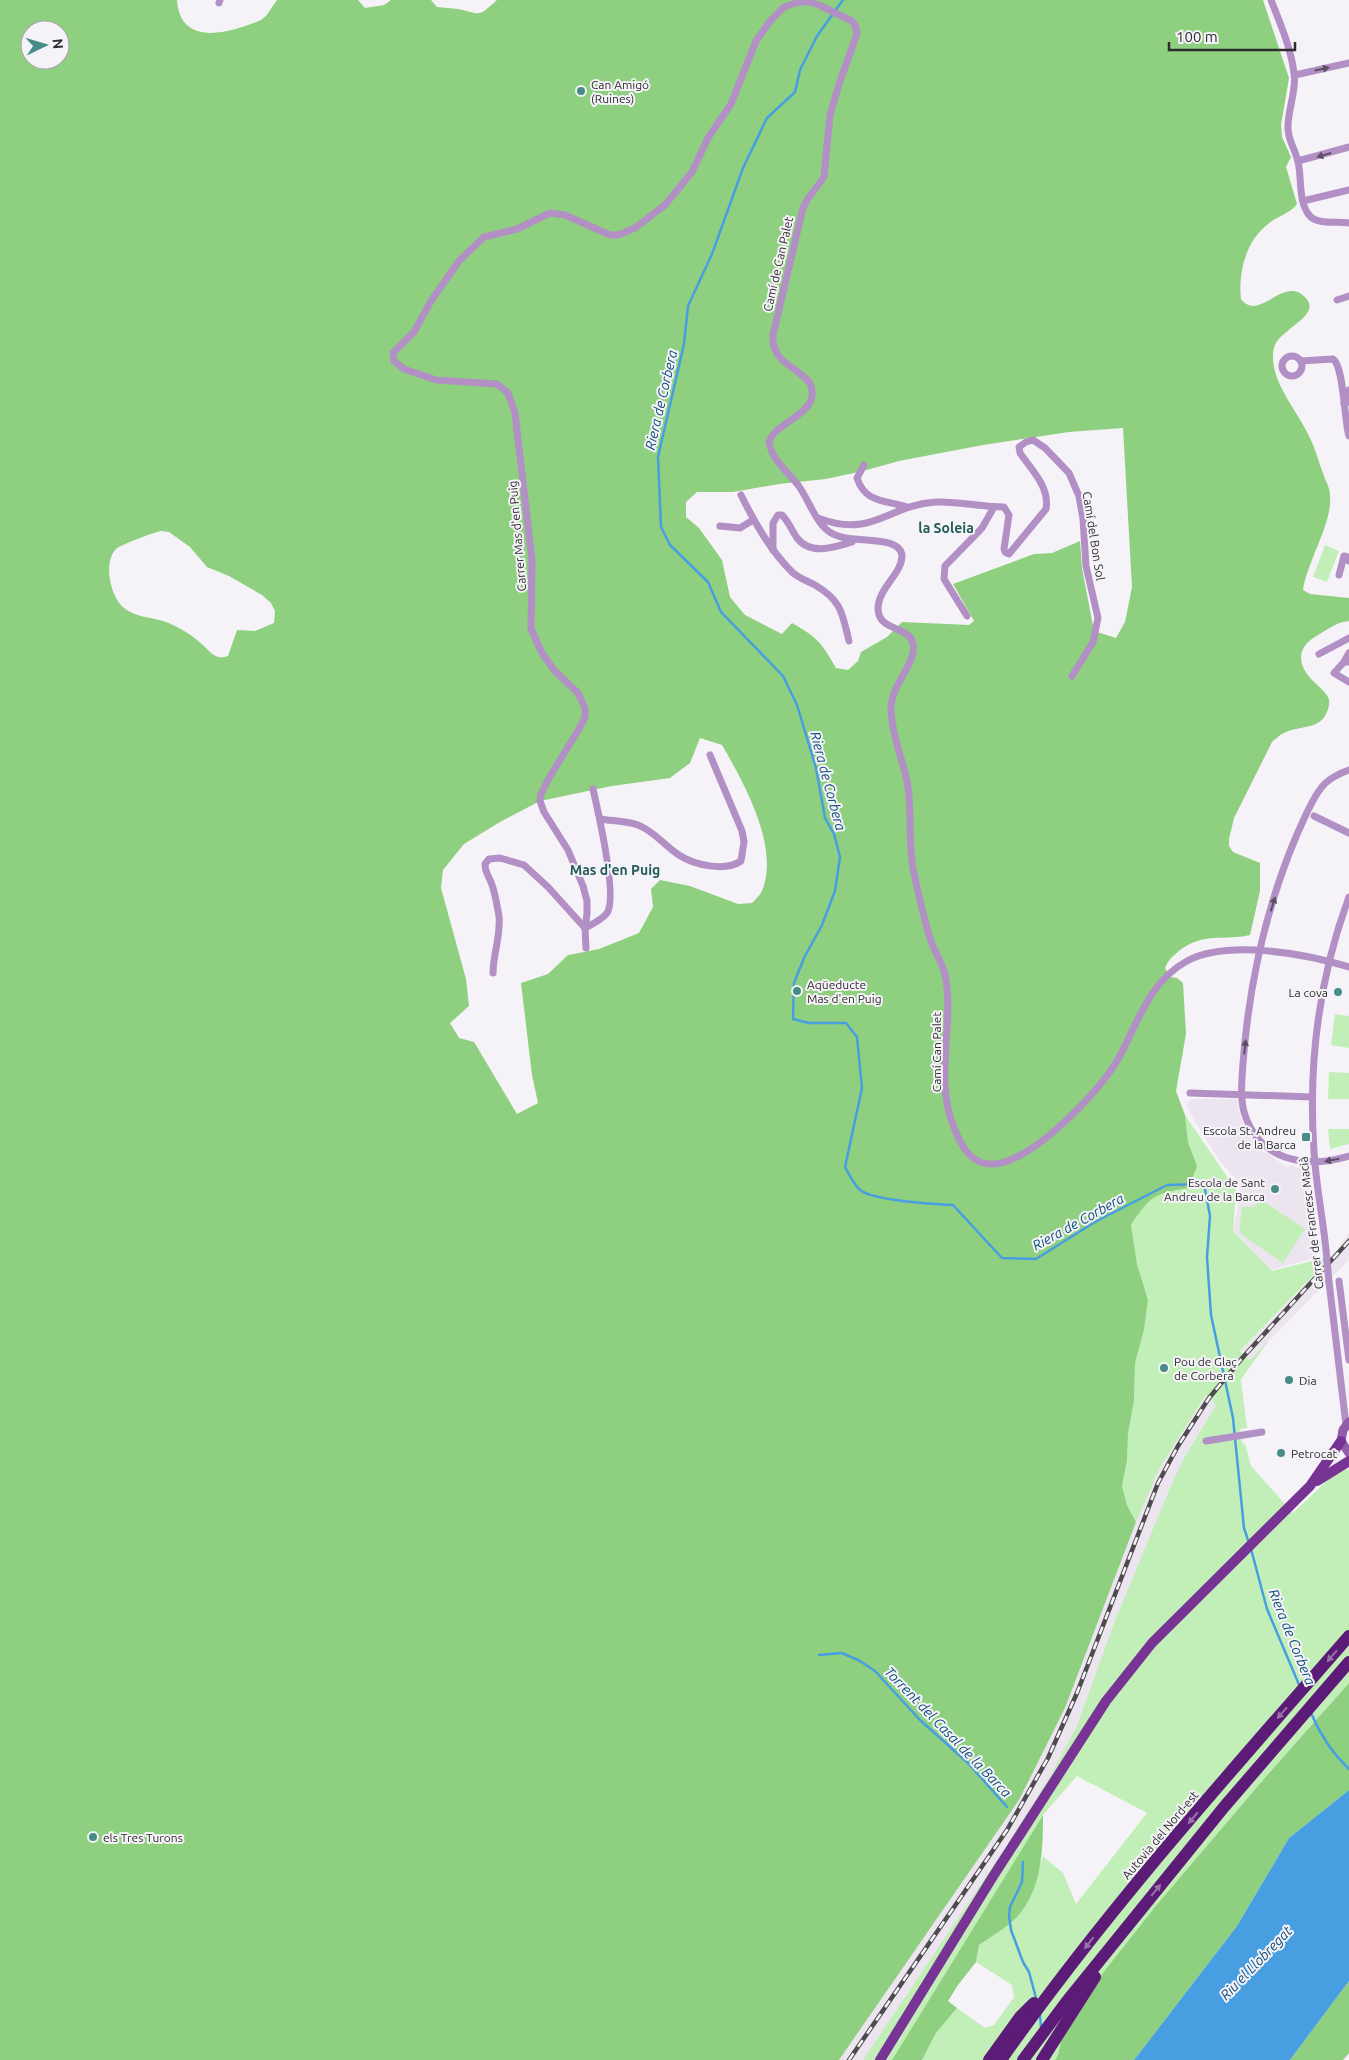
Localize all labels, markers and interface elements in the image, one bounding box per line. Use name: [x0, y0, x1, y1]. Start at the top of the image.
north arrow: [20, 20, 70, 70]
scale bar: [1169, 20, 1295, 52]
text: 100 m: [1176, 28, 1218, 45]
text: N: [50, 38, 66, 50]
one-way arrow: [1314, 64, 1330, 72]
place label: Can Amigó (Ruines): [591, 78, 649, 106]
marker: Can Amigó (Ruines): [575, 85, 587, 97]
one-way arrow: [1316, 151, 1331, 159]
street label: Camí de Can Palet: [761, 215, 795, 313]
water label: Riera de Corbera: [642, 348, 680, 452]
street label: Carrer Mas d'en Puig: [506, 480, 528, 592]
street label: Camí del Bon Sol: [1081, 491, 1107, 581]
district label: la Soleia: [918, 520, 974, 536]
water label: Riera de Corbera: [807, 730, 849, 833]
district label: Mas d'en Puig: [570, 862, 660, 878]
one-way arrow: [1269, 897, 1277, 912]
place label: Aqüeducte Mas d'en Puig: [807, 978, 882, 1005]
marker: Aqüeducte Mas d'en Puig: [791, 985, 803, 997]
place label: La cova: [1288, 986, 1328, 999]
marker: La cova: [1332, 986, 1344, 998]
street label: Camí Can Palet: [930, 1012, 943, 1092]
one-way arrow: [1241, 1039, 1249, 1055]
place label: Escola St. Andreu de la Barca: [1203, 1124, 1296, 1151]
marker: Escola St. Andreu de la Barca: [1300, 1131, 1312, 1143]
street label: Carrer de Francesc Macià: [1296, 1156, 1326, 1290]
one-way arrow: [1323, 1156, 1339, 1164]
place label: Escola de Sant Andreu de la Barca: [1164, 1176, 1265, 1203]
marker: Escola de Sant Andreu de la Barca: [1269, 1183, 1281, 1195]
water label: Riera de Corbera: [1029, 1190, 1127, 1254]
place label: Pou de Glaç de Corbera: [1174, 1355, 1237, 1382]
marker: Pou de Glaç de Corbera: [1158, 1362, 1170, 1374]
marker: Dia: [1283, 1374, 1295, 1386]
place label: Dia: [1299, 1374, 1317, 1387]
marker: Petrocat: [1275, 1447, 1287, 1459]
place label: Petrocat: [1291, 1447, 1338, 1460]
water label: Riera de Corbera: [1265, 1587, 1319, 1688]
one-way arrow: [1326, 1649, 1337, 1662]
water label: Torrent del Casal de la Barca: [881, 1663, 1015, 1801]
one-way arrow: [1277, 1706, 1288, 1719]
street label: Autovia del Nord-est: [1119, 1788, 1201, 1882]
one-way arrow: [1187, 1811, 1198, 1824]
marker: els Tres Turons: [87, 1831, 99, 1843]
place label: els Tres Turons: [103, 1831, 183, 1844]
one-way arrow: [1151, 1884, 1162, 1897]
water label: Riu el Llobregat: [1217, 1923, 1295, 2003]
one-way arrow: [1083, 1936, 1094, 1949]

